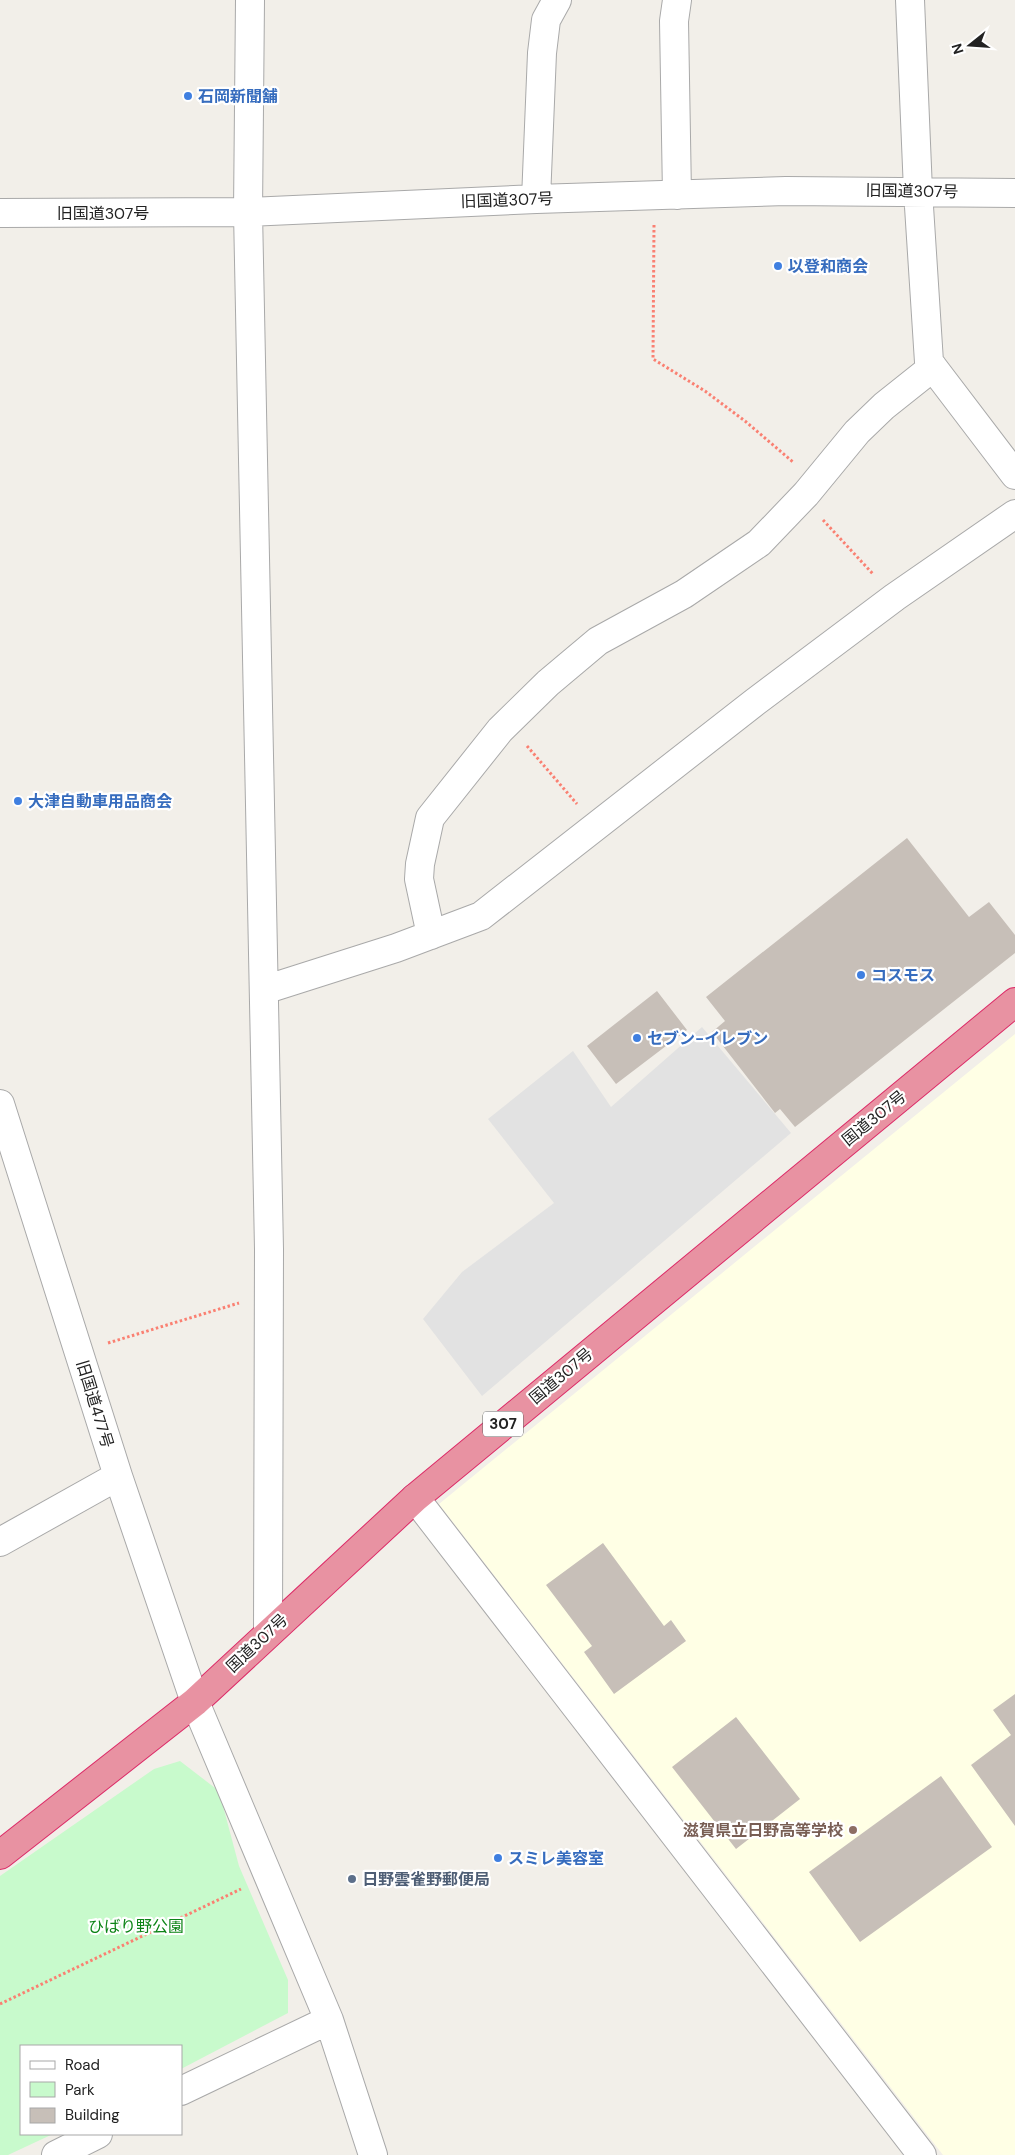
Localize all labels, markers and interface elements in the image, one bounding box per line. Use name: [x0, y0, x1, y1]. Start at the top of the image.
north arrow: [945, 20, 995, 70]
text: N: [947, 41, 968, 56]
place label: 石岡新聞舗: [198, 86, 278, 107]
marker: 石岡新聞舗: [182, 90, 194, 102]
street label: 旧国道307号: [865, 180, 959, 202]
street label: 旧国道307号: [460, 188, 554, 212]
street label: 旧国道307号: [57, 203, 149, 224]
place label: 以登和商会: [788, 256, 868, 277]
marker: 以登和商会: [772, 260, 784, 272]
place label: 大津自動車用品商会: [28, 791, 172, 812]
marker: 大津自動車用品商会: [12, 795, 24, 807]
place label: コスモス: [871, 965, 935, 986]
marker: コスモス: [855, 969, 867, 981]
place label: セブン-イレブン: [647, 1028, 768, 1049]
marker: セブン-イレブン: [631, 1032, 643, 1044]
street label: 国道307号: [838, 1086, 910, 1150]
street label: 国道307号: [525, 1343, 597, 1409]
street label: 旧国道477号: [72, 1358, 118, 1450]
road number: 307: [483, 1412, 523, 1436]
street label: 国道307号: [222, 1609, 292, 1677]
place label: 滋賀県立日野高等学校: [683, 1820, 843, 1841]
marker: 滋賀県立日野高等学校: [847, 1824, 859, 1836]
place label: スミレ美容室: [508, 1848, 604, 1869]
marker: スミレ美容室: [492, 1852, 504, 1864]
place label: 日野雲雀野郵便局: [362, 1869, 490, 1890]
marker: 日野雲雀野郵便局: [346, 1873, 358, 1885]
park label: ひばり野公園: [88, 1916, 184, 1937]
legend: [20, 2045, 182, 2135]
text: Road: [65, 2055, 100, 2075]
text: Park: [65, 2080, 95, 2100]
text: Building: [65, 2105, 120, 2125]

